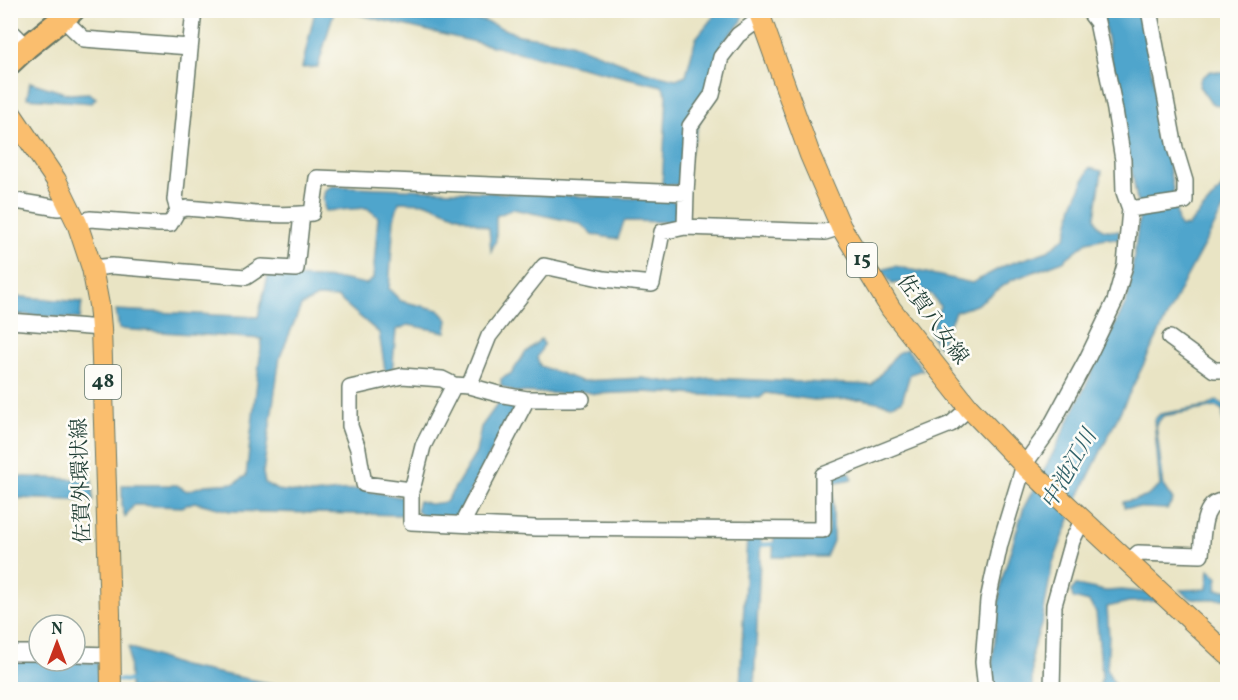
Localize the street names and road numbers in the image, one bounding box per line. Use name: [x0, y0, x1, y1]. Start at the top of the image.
road number: 15: [847, 243, 877, 277]
street label: 佐賀八女線: [889, 269, 975, 371]
road number: 48: [85, 365, 121, 399]
street label: 佐賀外環状線: [65, 418, 99, 544]

